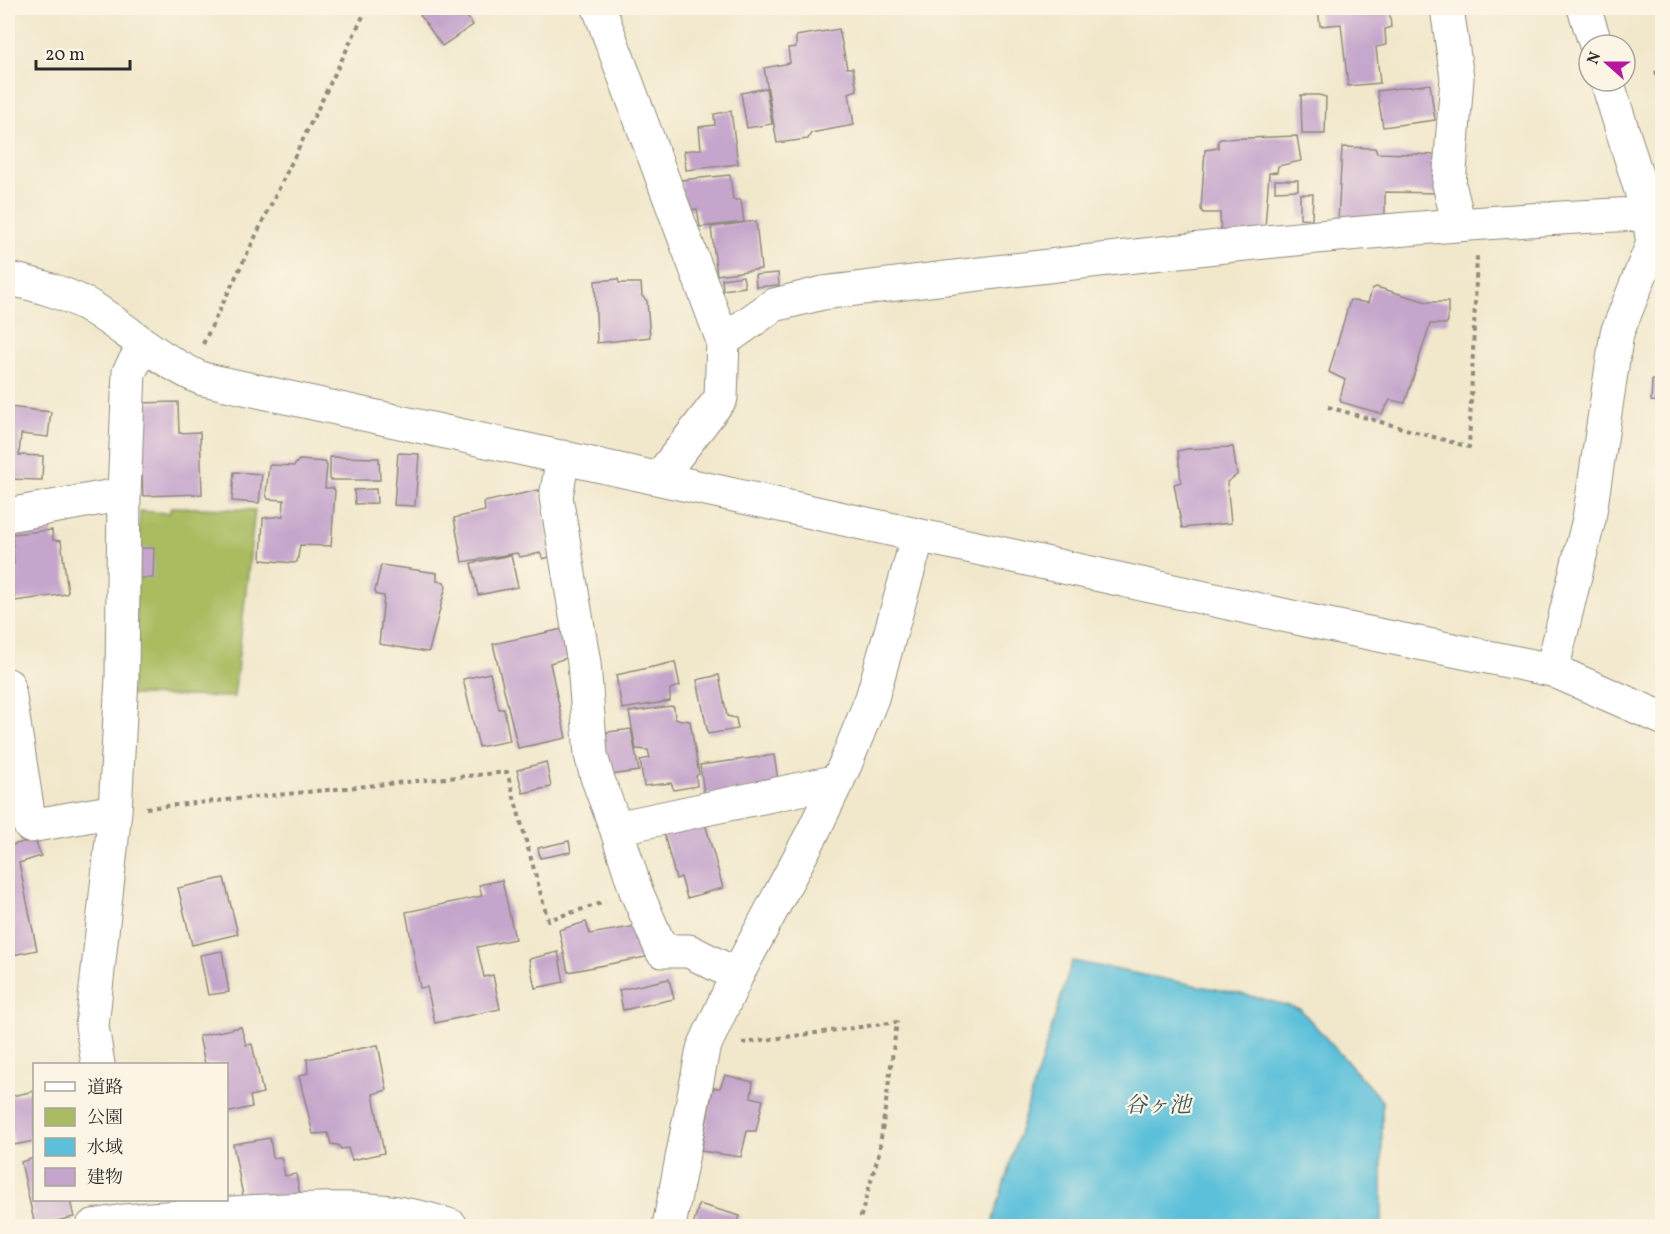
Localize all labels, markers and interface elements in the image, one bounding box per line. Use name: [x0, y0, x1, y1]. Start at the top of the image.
scale bar: [36, 33, 130, 71]
north arrow: [1577, 33, 1637, 93]
text: 20 m: [45, 43, 85, 68]
text: N: [1583, 49, 1607, 68]
legend: [33, 1063, 228, 1201]
text: 道路: [87, 1076, 123, 1101]
water label: 谷ヶ池: [1125, 1091, 1194, 1122]
text: 公園: [87, 1106, 123, 1131]
text: 水域: [87, 1136, 123, 1161]
text: 建物: [87, 1166, 123, 1191]

